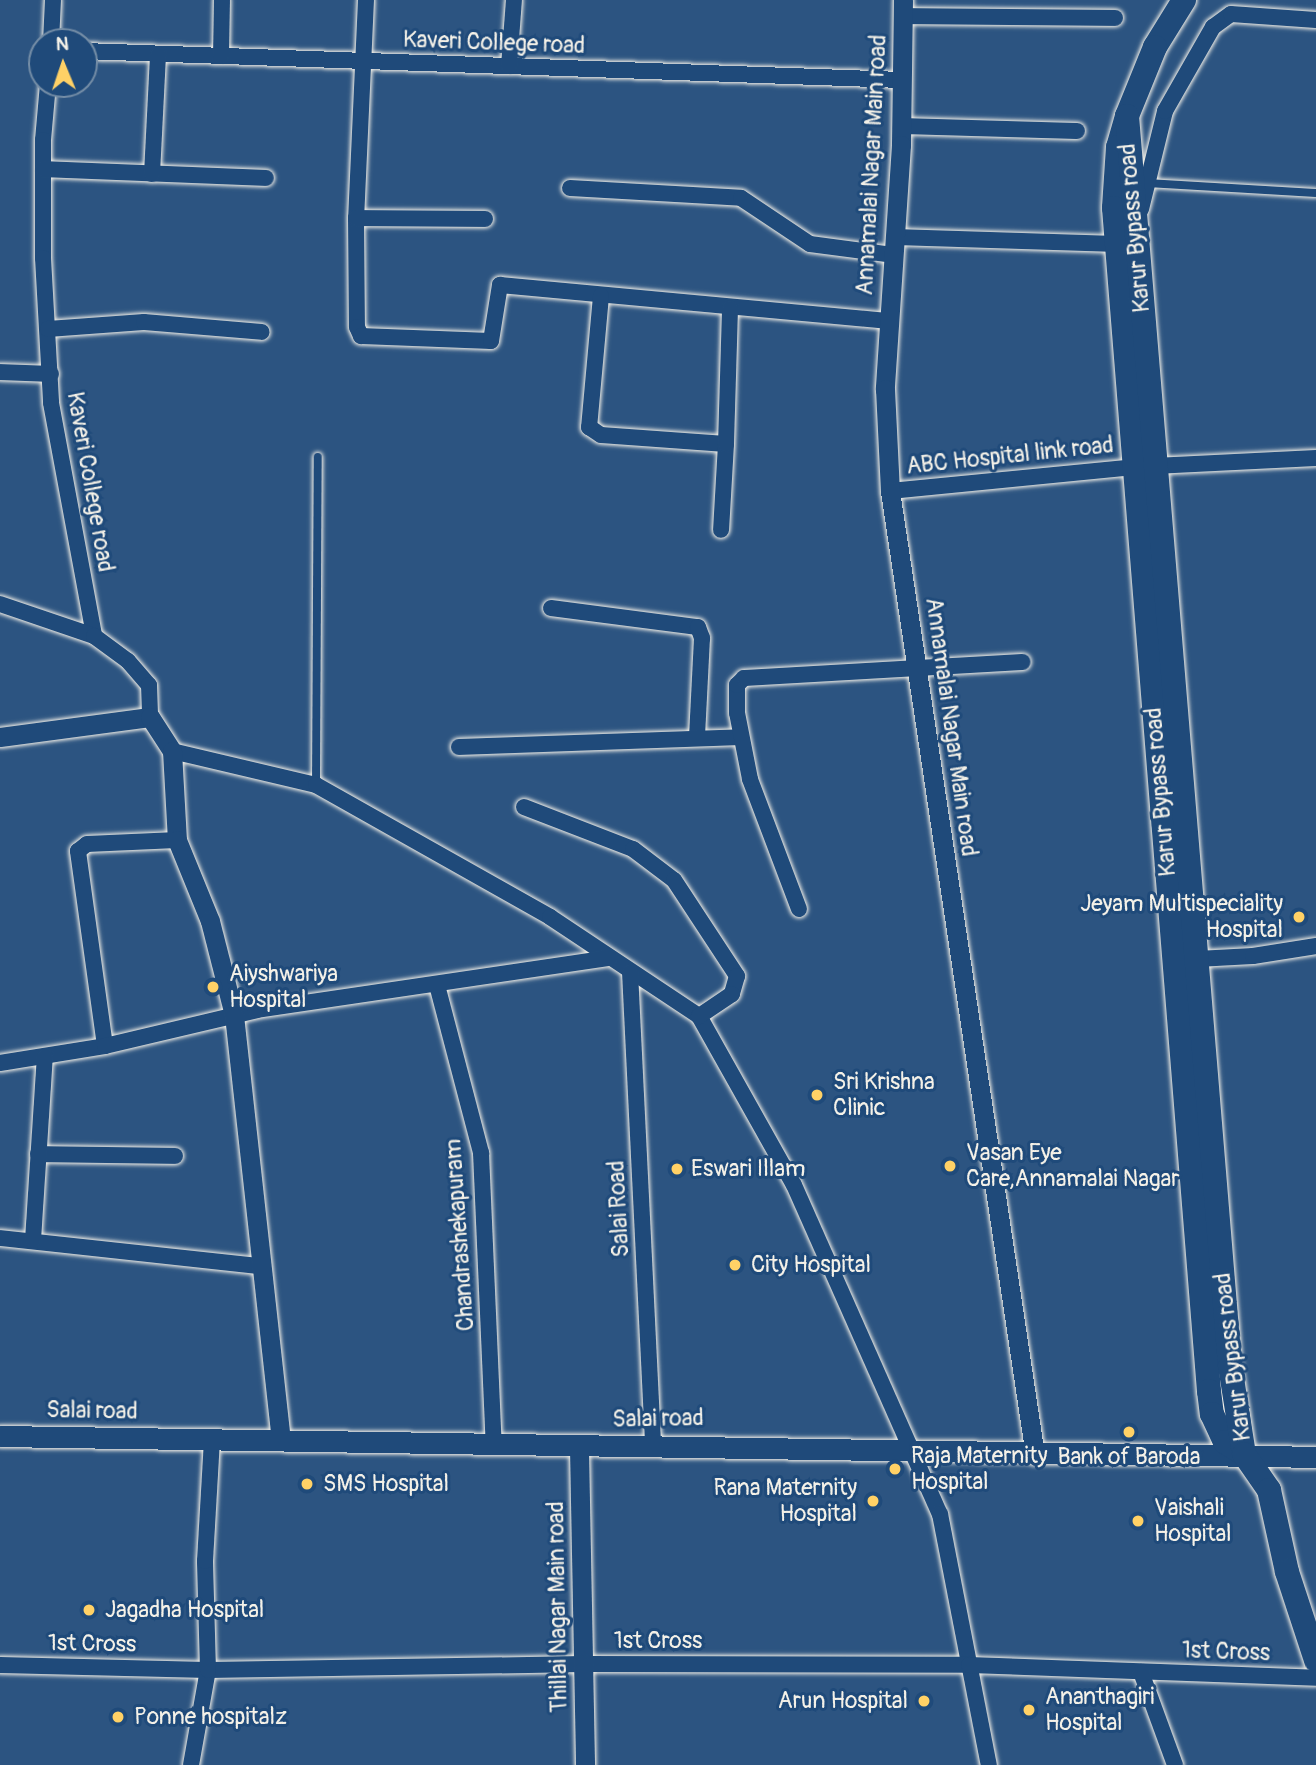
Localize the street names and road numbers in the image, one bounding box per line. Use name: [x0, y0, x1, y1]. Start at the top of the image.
street label: Kaveri College road: [402, 26, 586, 60]
street label: Annamalai Nagar Main road: [851, 34, 893, 296]
street label: Karur Bypass road: [1114, 142, 1156, 314]
street label: Kaveri College road: [61, 390, 119, 574]
street label: ABC Hospital link road: [905, 431, 1115, 481]
street label: Annamalai Nagar Main road: [919, 596, 983, 858]
street label: Karur Bypass road: [1140, 706, 1182, 878]
street label: Chandrashekapuram: [440, 1138, 480, 1332]
street label: Salai Road: [603, 1160, 635, 1258]
street label: Karur Bypass road: [1209, 1271, 1257, 1443]
street label: Salai road: [46, 1396, 138, 1426]
street label: Salai road: [612, 1404, 704, 1434]
street label: Thillai Nagar Main road: [542, 1501, 574, 1713]
street label: 1st Cross: [614, 1627, 702, 1655]
street label: 1st Cross: [48, 1629, 136, 1659]
street label: 1st Cross: [1181, 1637, 1271, 1667]

